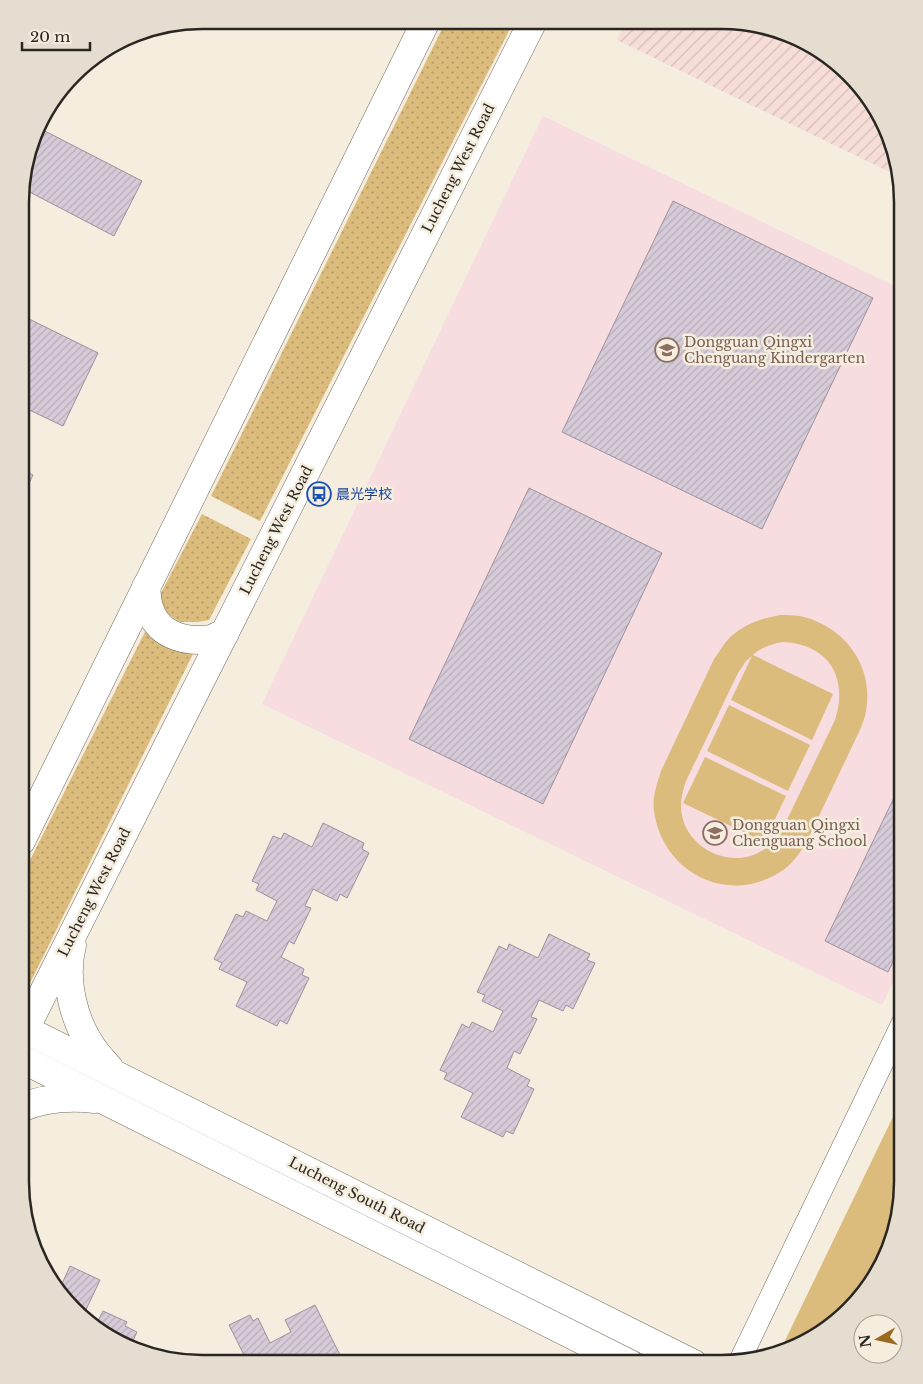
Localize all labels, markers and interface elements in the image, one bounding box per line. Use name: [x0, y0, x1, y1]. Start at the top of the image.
scale bar: [22, 20, 90, 52]
text: 20 m: [30, 27, 70, 46]
street label: Lucheng West Road: [418, 100, 499, 236]
place label: Dongguan Qingxi Chenguang Kindergarten: [684, 333, 866, 367]
school or university icon: Dongguan Qingxi Chenguang Kindergarten: [654, 337, 680, 363]
street label: Lucheng West Road: [236, 462, 317, 598]
bus stop icon: 晨光学校: [306, 481, 332, 507]
place label: 晨光学校: [336, 485, 392, 503]
place label: Dongguan Qingxi Chenguang School: [732, 816, 867, 850]
school or university icon: Dongguan Qingxi Chenguang School: [702, 820, 728, 846]
street label: Lucheng West Road: [54, 824, 135, 960]
street label: Lucheng South Road: [286, 1153, 429, 1237]
north arrow: [853, 1314, 903, 1364]
text: N: [855, 1333, 875, 1349]

